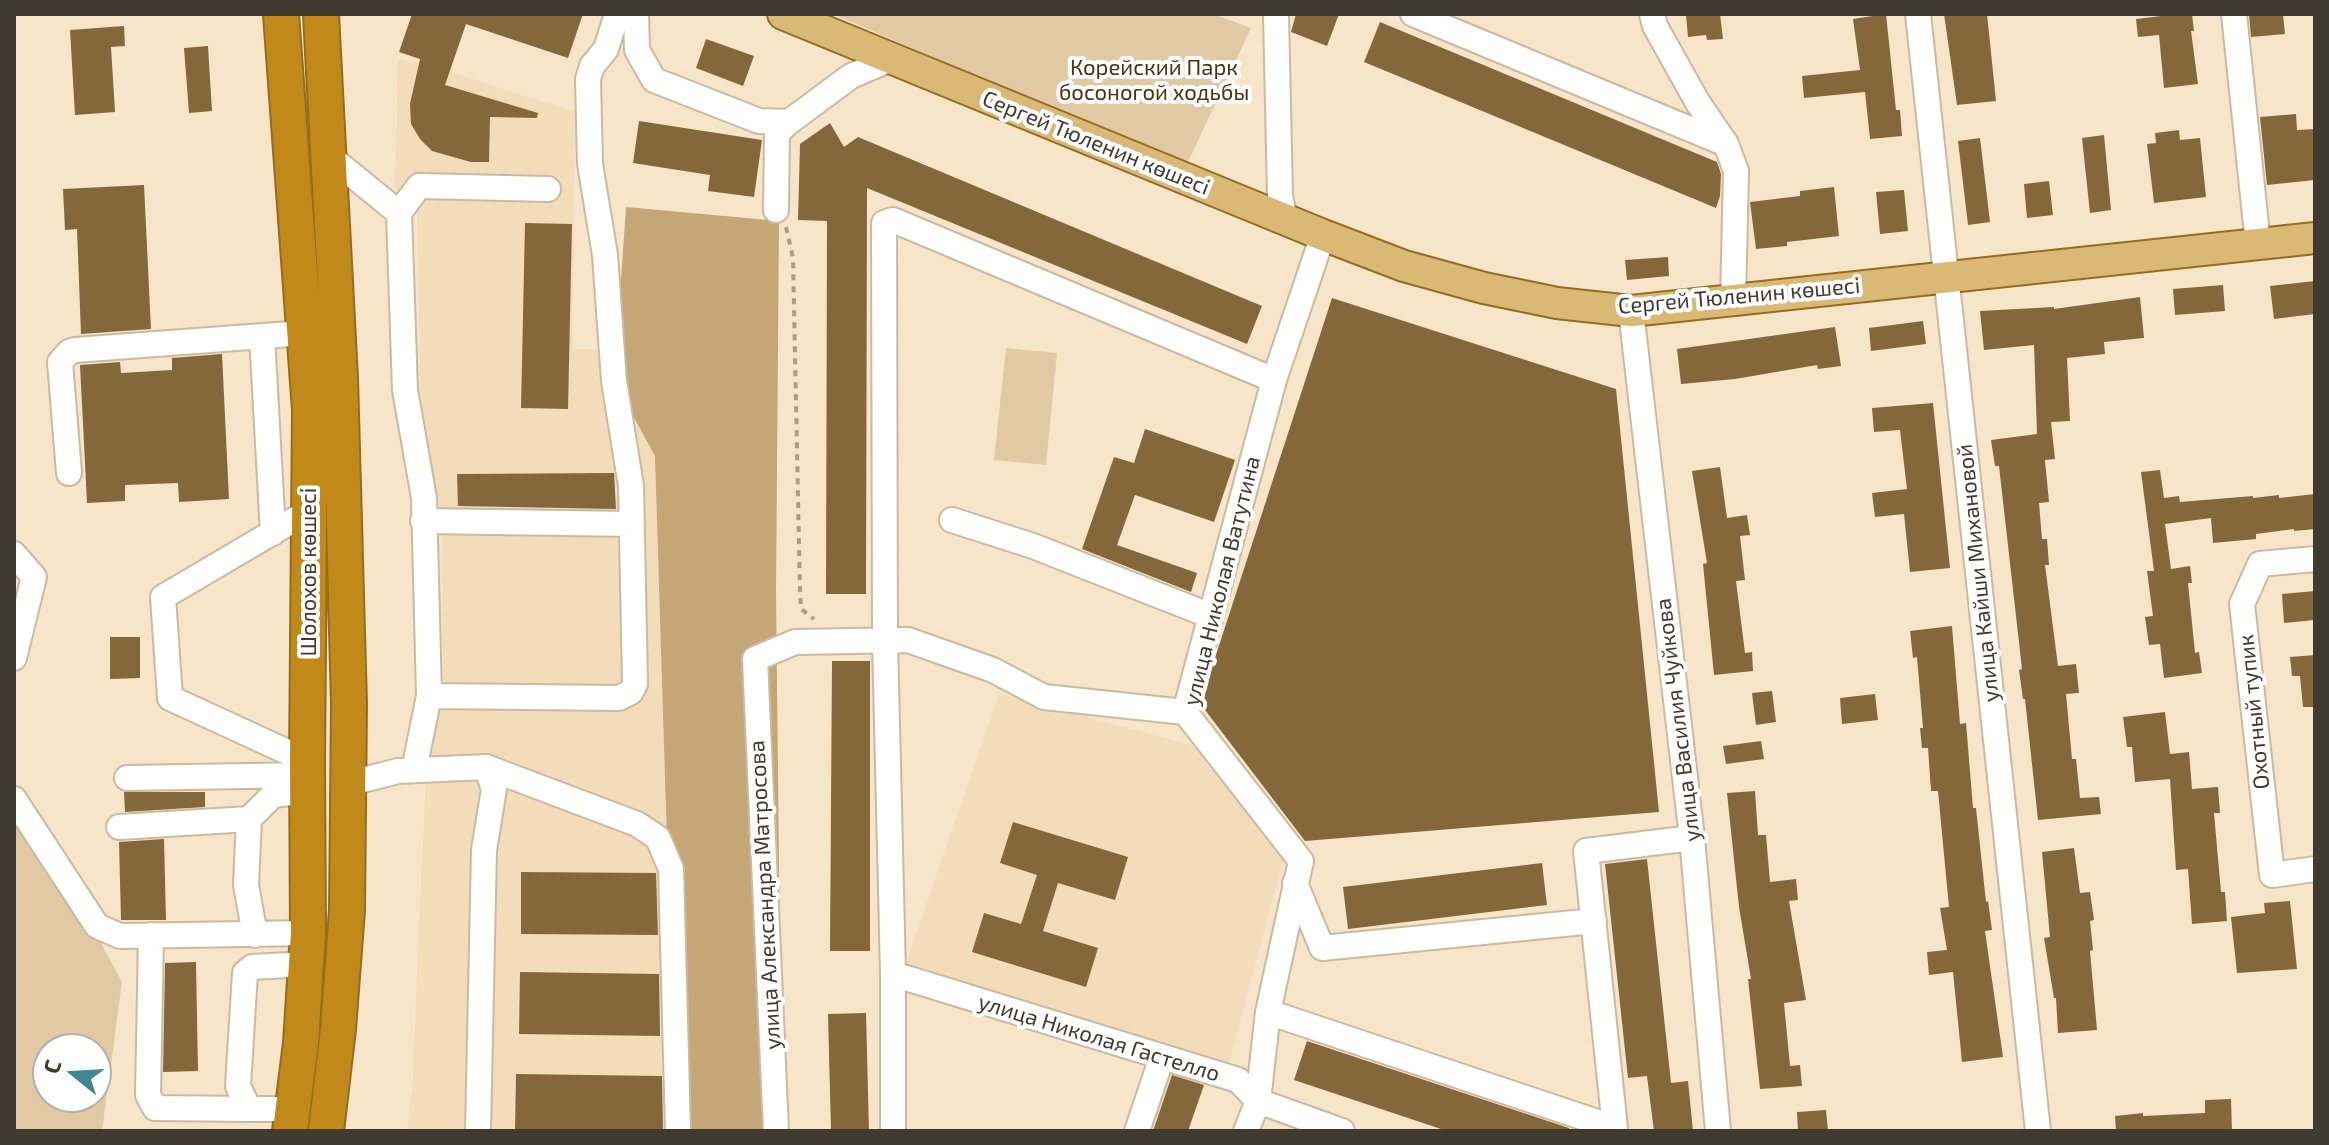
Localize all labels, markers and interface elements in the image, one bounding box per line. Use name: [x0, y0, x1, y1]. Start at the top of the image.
park label: Корейский Парк босоногой ходьбы: [1059, 55, 1249, 106]
street label: Сергей Тюленин көшесі: [978, 85, 1214, 201]
street label: Сергей Тюленин көшесі: [1617, 272, 1861, 320]
street label: улица Кайши Михановой: [1951, 443, 2005, 703]
street label: улица Николая Ватутина: [1178, 453, 1266, 709]
street label: Шолохов көшесі: [296, 488, 322, 656]
street label: улица Василия Чуйкова: [1650, 597, 1706, 843]
street label: Охотный тупик: [2233, 633, 2275, 791]
street label: улица Александра Матросова: [744, 740, 786, 1050]
street label: улица Николая Гастелло: [975, 989, 1223, 1087]
north arrow: [32, 1033, 112, 1113]
text: С: [37, 1056, 65, 1076]

